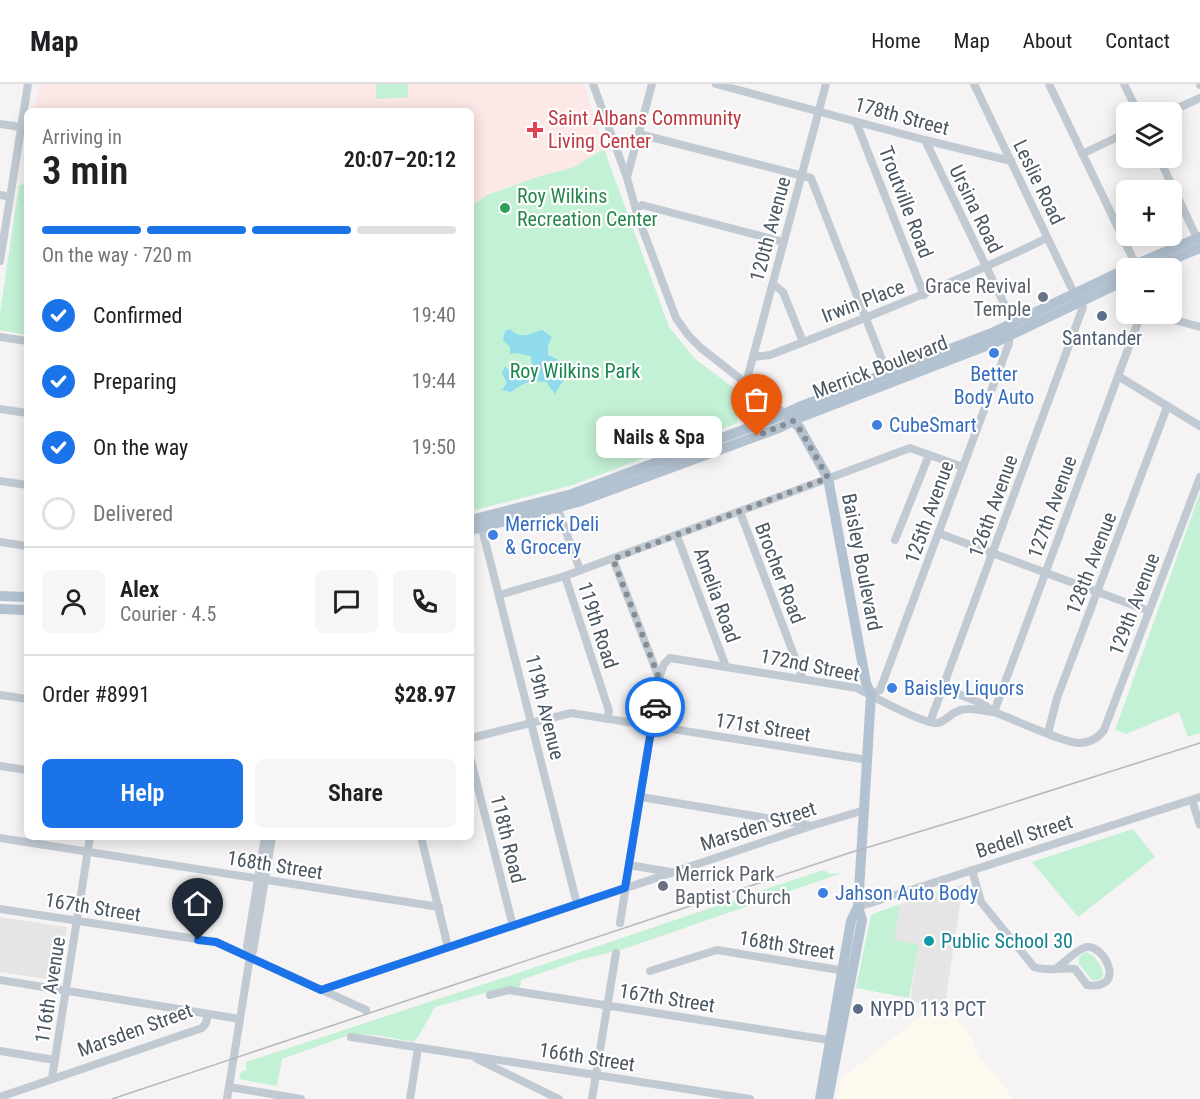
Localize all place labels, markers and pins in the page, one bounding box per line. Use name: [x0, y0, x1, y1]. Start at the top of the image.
place label: Saint Albans Community Living Center: [548, 106, 741, 153]
marker: Saint Albans Community Living Center: [526, 121, 544, 139]
place label: Roy Wilkins Recreation Center: [517, 184, 658, 231]
marker: Roy Wilkins Recreation Center: [498, 201, 512, 215]
place label: Grace Revival Temple: [925, 274, 1031, 321]
marker: Grace Revival Temple: [1036, 290, 1050, 304]
marker: Santander: [1095, 309, 1109, 323]
place label: Santander: [1062, 326, 1142, 350]
marker: Better Body Auto: [987, 346, 1001, 360]
place label: Better Body Auto: [954, 362, 1034, 409]
pin: [731, 374, 782, 436]
place label: CubeSmart: [889, 413, 977, 437]
callout: Nails & Spa: [595, 415, 721, 457]
marker: CubeSmart: [870, 418, 884, 432]
place label: Merrick Deli & Grocery: [505, 512, 599, 559]
marker: Merrick Deli & Grocery: [486, 528, 500, 542]
place label: Baisley Liquors: [904, 676, 1024, 700]
marker: Baisley Liquors: [885, 681, 899, 695]
place label: Merrick Park Baptist Church: [675, 862, 791, 909]
pin: [172, 878, 223, 940]
marker: Merrick Park Baptist Church: [656, 879, 670, 893]
place label: Jahson Auto Body: [835, 881, 978, 905]
marker: Jahson Auto Body: [816, 886, 830, 900]
place label: Public School 30: [941, 929, 1073, 953]
marker: Public School 30: [922, 934, 936, 948]
place label: NYPD 113 PCT: [870, 997, 986, 1021]
marker: NYPD 113 PCT: [851, 1002, 865, 1016]

